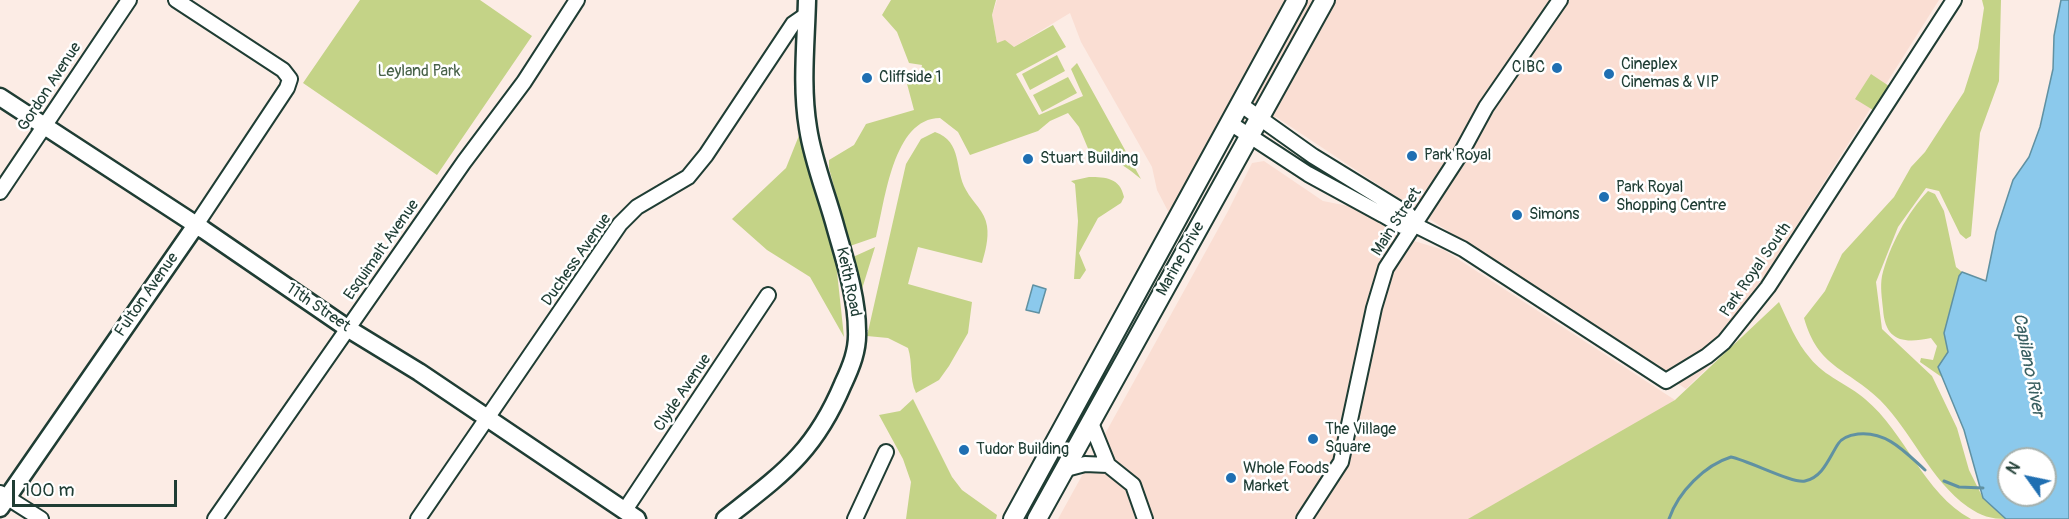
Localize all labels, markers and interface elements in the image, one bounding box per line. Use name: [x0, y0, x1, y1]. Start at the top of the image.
street label: Gordon Avenue: [14, 39, 86, 135]
place label: Cineplex Cinemas & VIP: [1621, 55, 1719, 93]
place label: CIBC: [1512, 58, 1545, 78]
marker: CIBC: [1550, 61, 1564, 75]
park label: Leyland Park: [378, 62, 460, 82]
marker: Cineplex Cinemas & VIP: [1602, 67, 1616, 81]
place label: Cliffside 1: [879, 68, 942, 88]
marker: Cliffside 1: [860, 71, 874, 85]
place label: Park Royal: [1424, 146, 1491, 166]
place label: Stuart Building: [1040, 149, 1138, 169]
marker: Park Royal: [1405, 149, 1419, 163]
marker: Stuart Building: [1021, 152, 1035, 166]
place label: Park Royal Shopping Centre: [1616, 178, 1726, 216]
street label: Main Street: [1368, 184, 1426, 260]
marker: Park Royal Shopping Centre: [1597, 190, 1611, 204]
street label: Esquimalt Avenue: [340, 196, 424, 304]
place label: Simons: [1529, 205, 1579, 225]
marker: Simons: [1510, 208, 1524, 222]
street label: Duchess Avenue: [538, 210, 616, 310]
street label: Marine Drive: [1153, 219, 1209, 299]
street label: Park Royal South: [1716, 219, 1796, 321]
street label: Keith Road: [831, 245, 865, 319]
street label: Fulton Avenue: [111, 249, 183, 341]
street label: 11th Street: [282, 280, 354, 336]
water label: Capilano River: [2007, 311, 2049, 419]
street label: Clyde Avenue: [650, 351, 716, 435]
place label: The Village Square: [1325, 420, 1396, 458]
marker: The Village Square: [1306, 432, 1320, 446]
place label: Tudor Building: [976, 440, 1069, 460]
marker: Tudor Building: [957, 443, 971, 457]
north arrow: [1997, 447, 2057, 507]
text: N: [2002, 458, 2025, 478]
place label: Whole Foods Market: [1243, 459, 1329, 497]
scale bar: [15, 468, 180, 506]
marker: Whole Foods Market: [1224, 471, 1238, 485]
text: 100 m: [23, 479, 75, 502]

